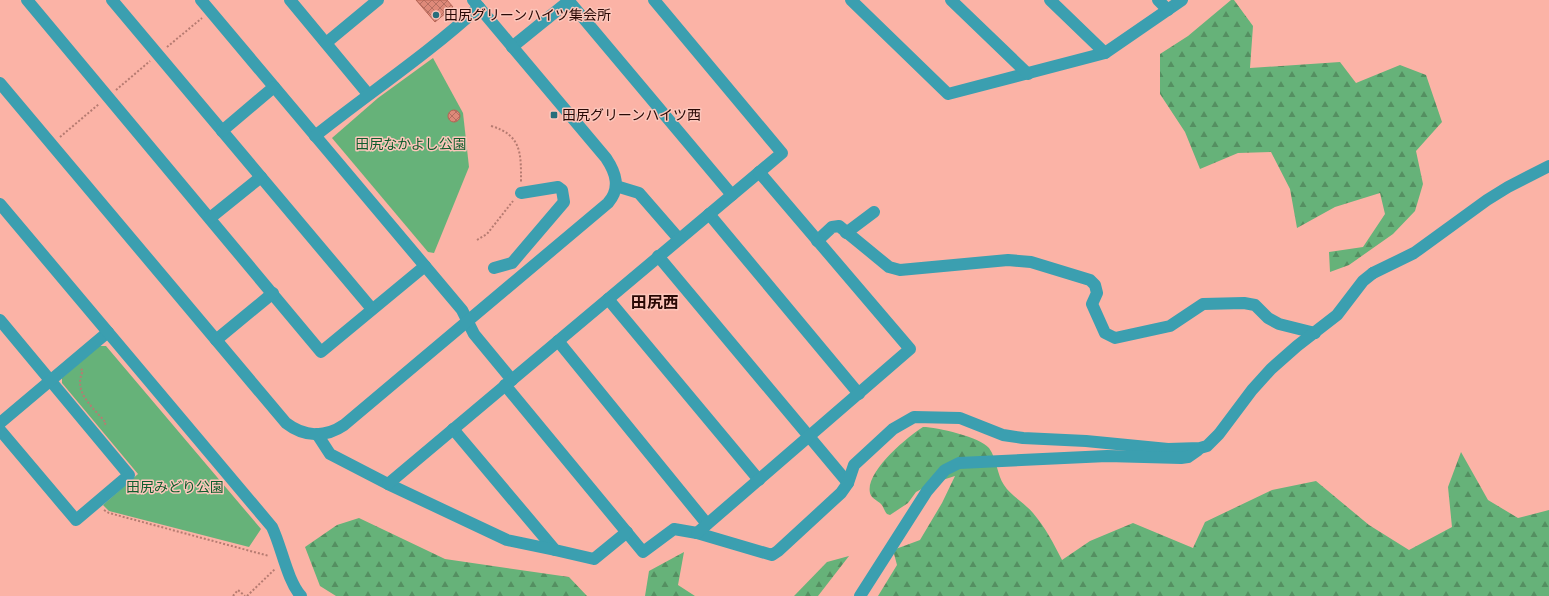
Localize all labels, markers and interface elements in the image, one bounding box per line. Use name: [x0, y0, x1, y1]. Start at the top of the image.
place label: 田尻グリーンハイツ集会所: [444, 7, 611, 23]
marker: 田尻グリーンハイツ集会所: [431, 10, 441, 20]
place label: 田尻グリーンハイツ西: [562, 107, 701, 123]
marker: 田尻グリーンハイツ西: [549, 110, 559, 120]
park label: 田尻なかよし公園: [355, 136, 467, 152]
district label: 田尻西: [631, 293, 679, 312]
park label: 田尻みどり公園: [126, 479, 224, 495]

